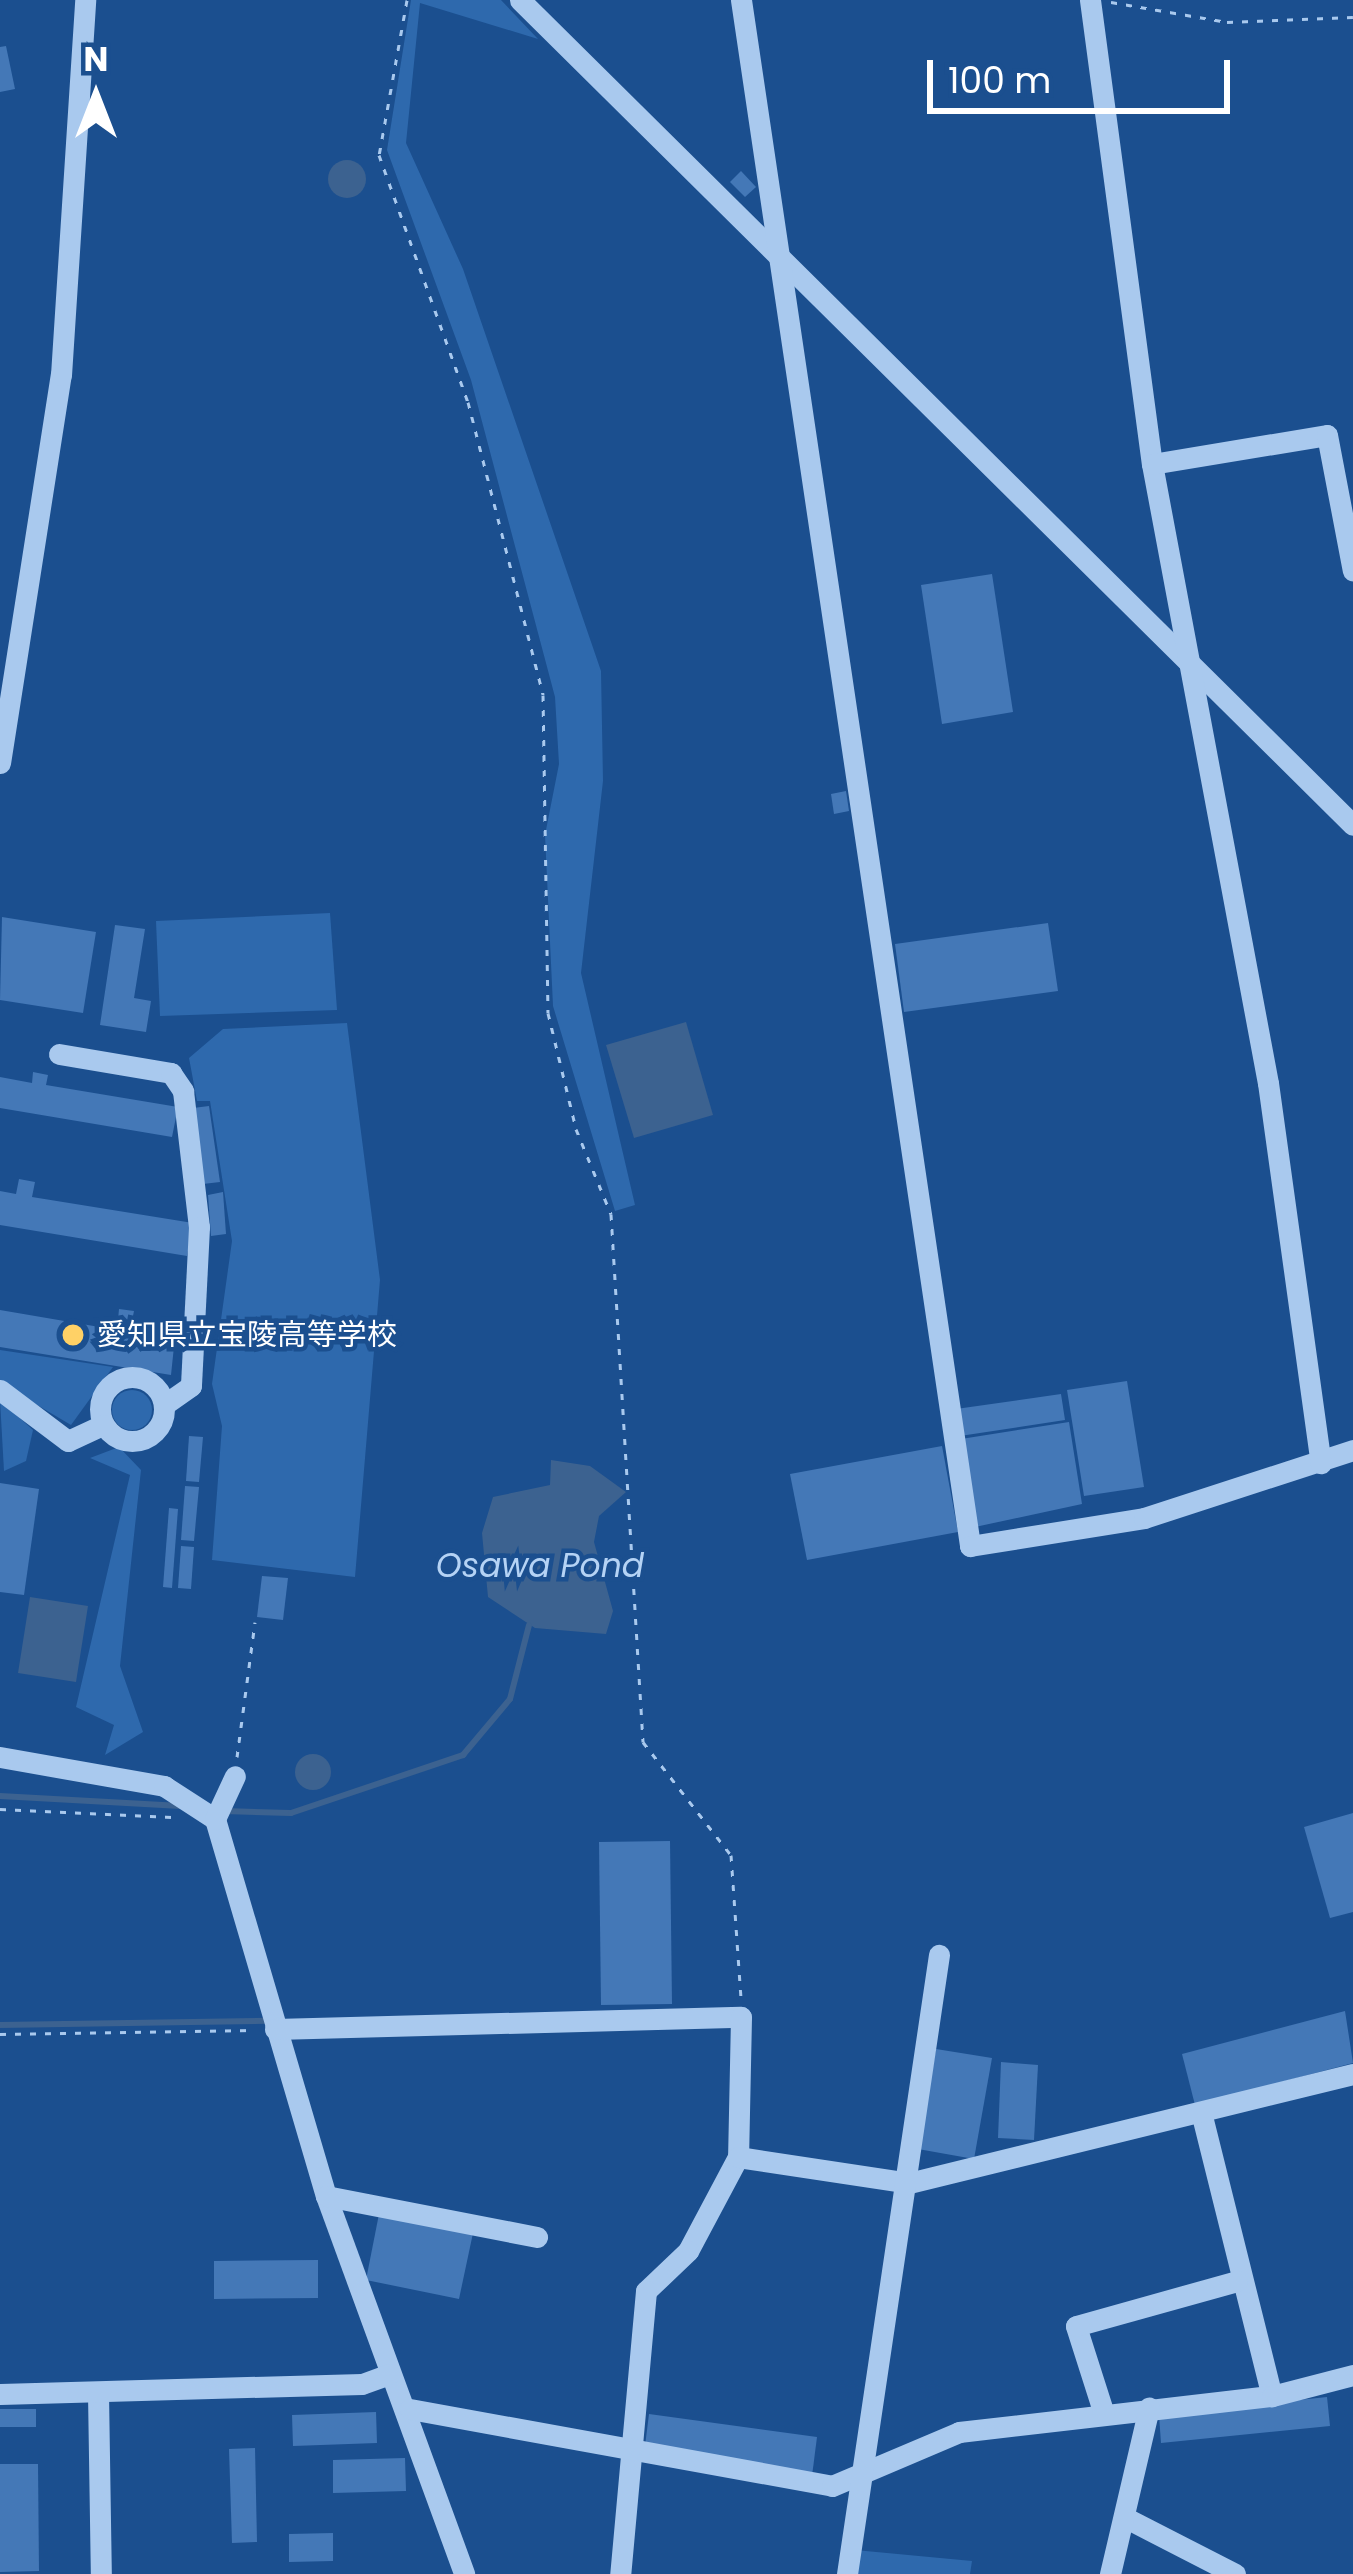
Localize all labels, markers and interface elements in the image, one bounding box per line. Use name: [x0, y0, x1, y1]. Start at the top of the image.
north arrow: [36, 36, 156, 156]
text: N: [84, 36, 108, 83]
scale bar: [933, 36, 1236, 110]
text: 100 m: [948, 55, 1051, 106]
place label: 愛知県立宝陵高等学校: [97, 1317, 397, 1353]
marker: 愛知県立宝陵高等学校: [60, 1322, 86, 1348]
water label: Osawa Pond: [436, 1546, 644, 1586]

